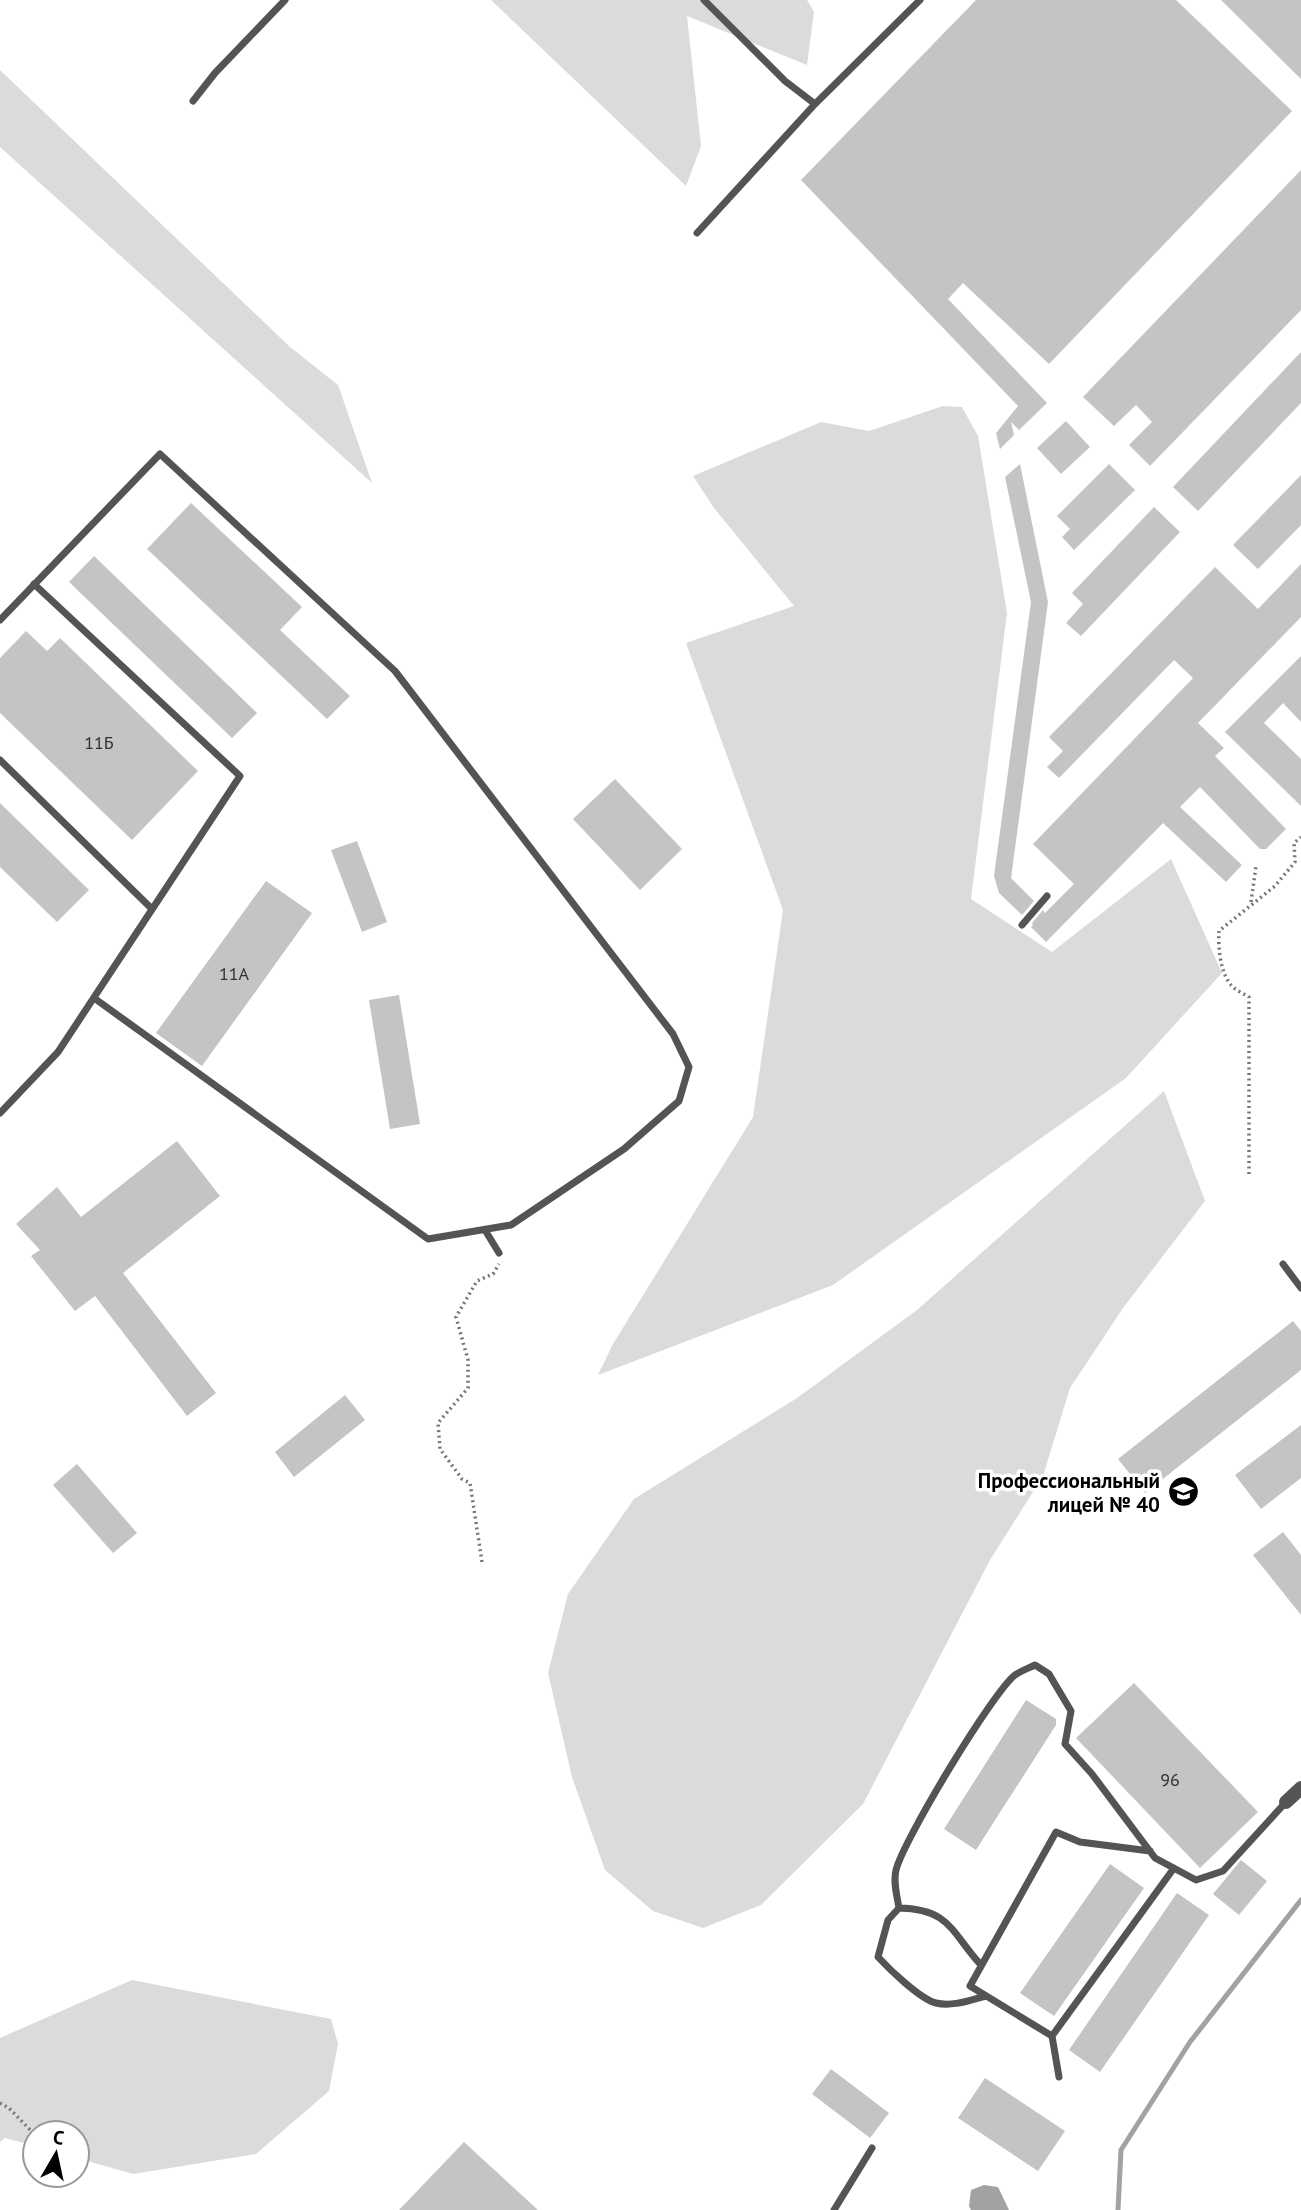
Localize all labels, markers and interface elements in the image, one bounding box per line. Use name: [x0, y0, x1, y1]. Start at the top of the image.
house number: 11Б: [84, 731, 114, 754]
house number: 11А: [219, 962, 250, 985]
place label: Профессиональный лицей № 40: [978, 1467, 1160, 1518]
school or university icon: Профессиональный лицей № 40: [1166, 1475, 1200, 1509]
house number: 96: [1160, 1768, 1180, 1791]
north arrow: [21, 2119, 91, 2189]
text: С: [52, 2125, 66, 2150]

